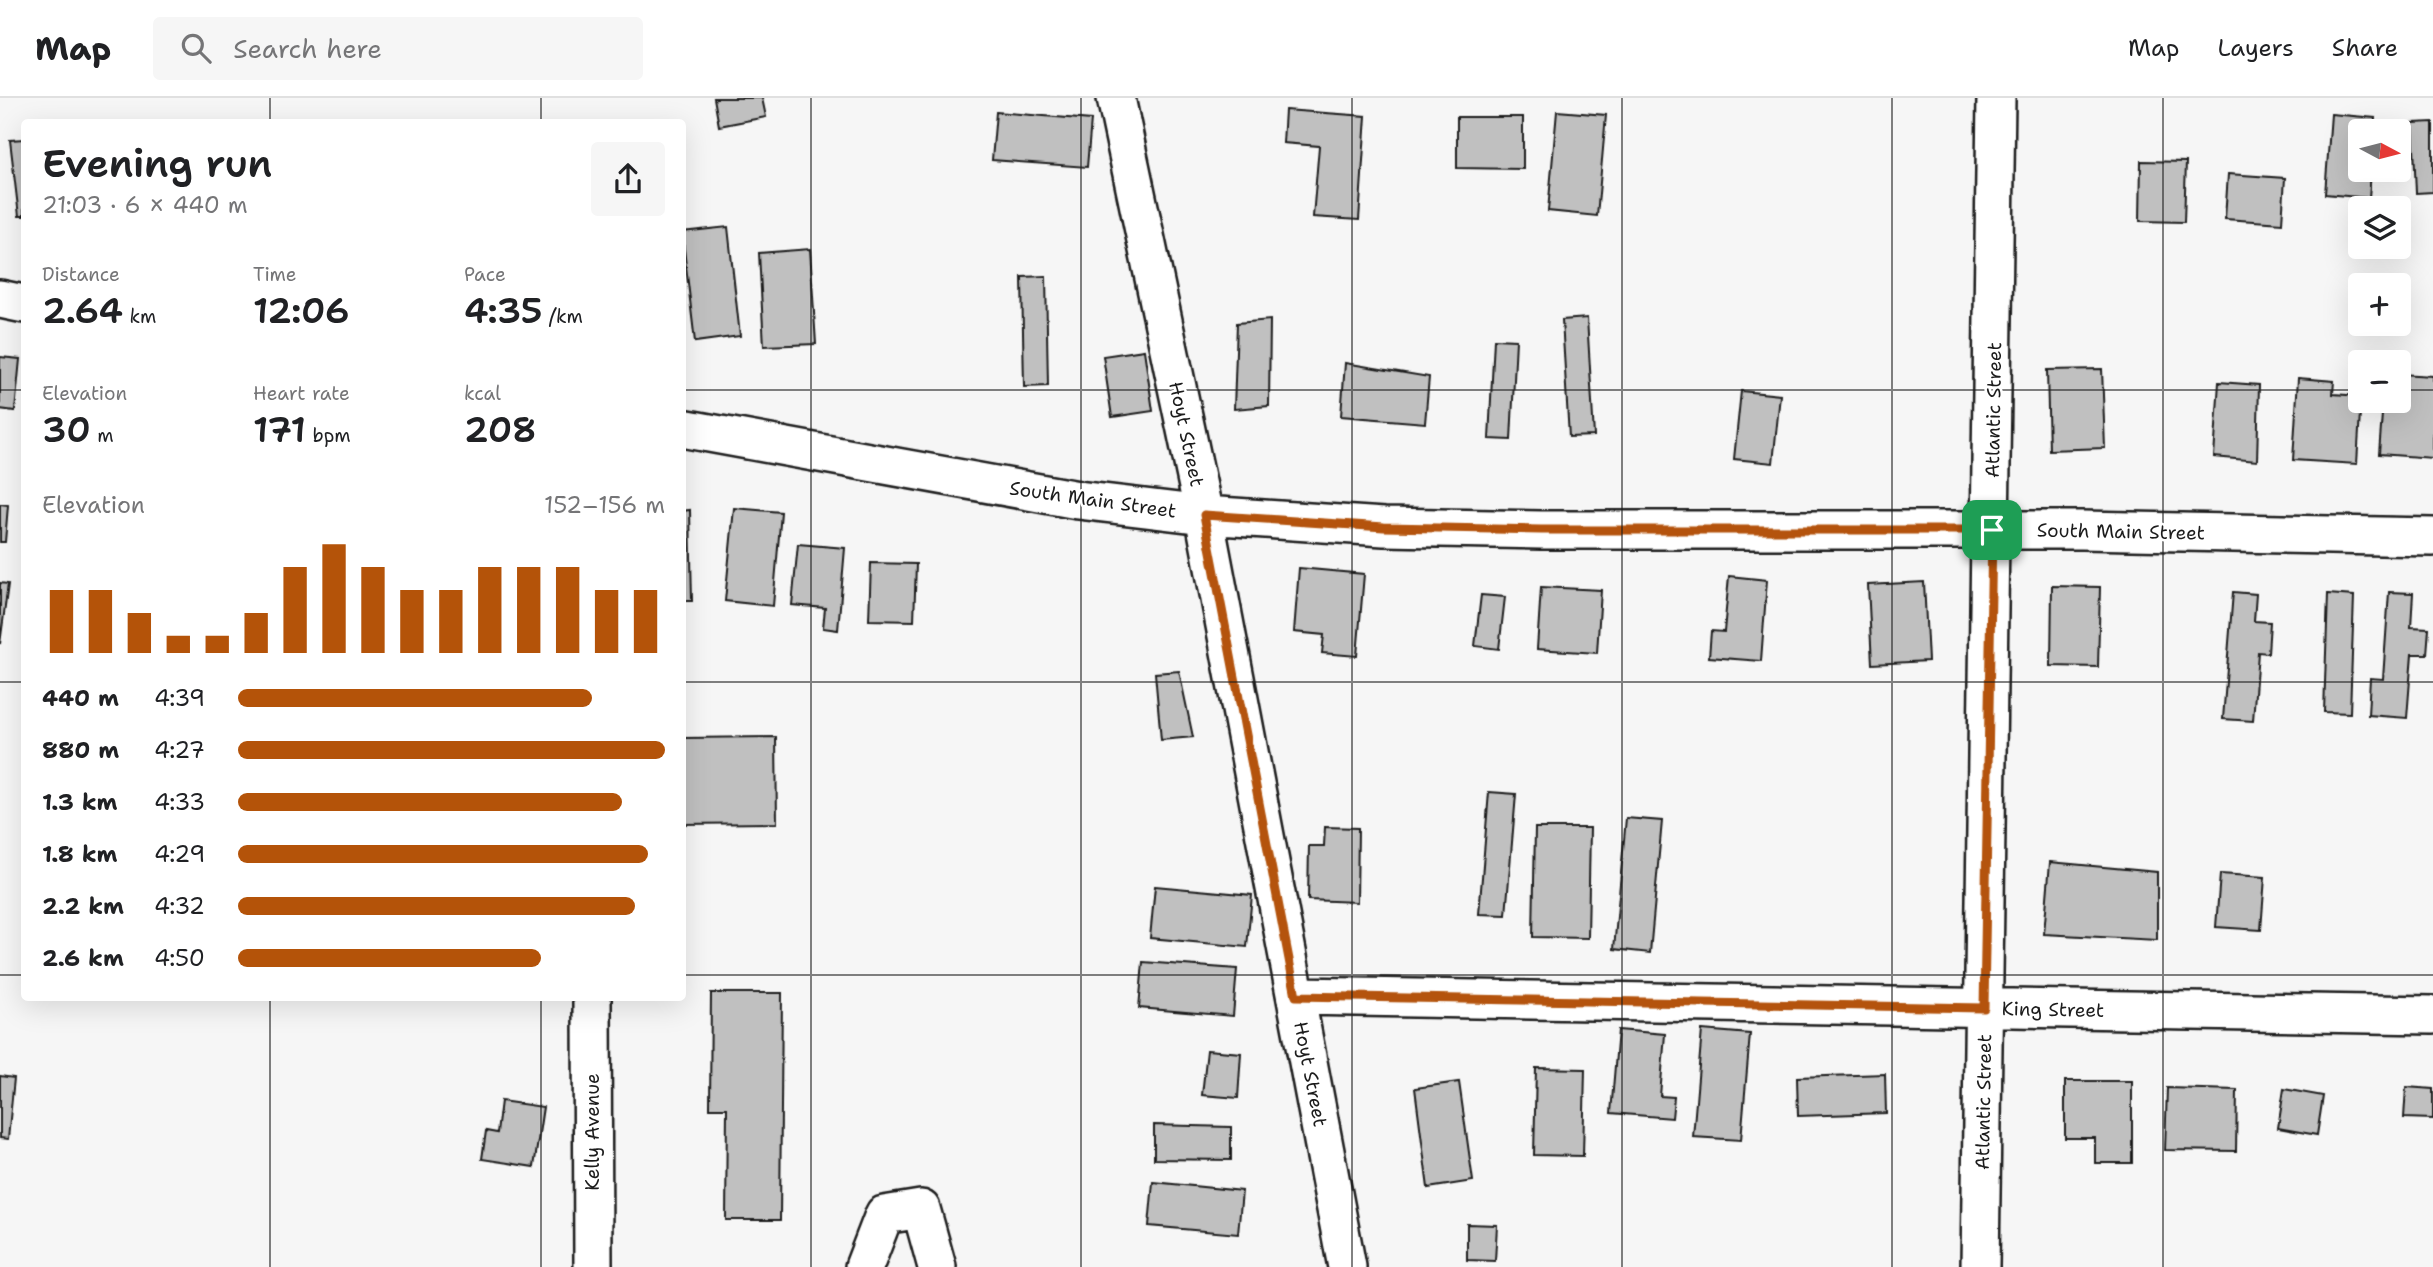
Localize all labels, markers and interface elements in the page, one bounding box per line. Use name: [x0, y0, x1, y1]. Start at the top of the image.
search box: [153, 17, 643, 80]
text: Map: [35, 26, 111, 71]
icon: search: [177, 29, 215, 67]
text: Search here: [233, 31, 382, 66]
text: Map: [2128, 32, 2179, 64]
text: Layers: [2217, 32, 2294, 64]
text: Share: [2332, 32, 2398, 64]
north arrow: [2348, 119, 2412, 182]
map controls: [2348, 119, 2411, 413]
text: Evening run: [42, 138, 272, 189]
button: share: [591, 142, 665, 216]
text: 21:03 · 6 × 440 m: [42, 190, 248, 220]
button: layers: [2348, 196, 2411, 259]
text: Distance: [42, 262, 120, 287]
text: Time: [253, 262, 297, 287]
text: Pace: [464, 262, 506, 287]
button: +: [2348, 273, 2411, 336]
text: 2.64: [42, 287, 123, 334]
text: 12:06: [253, 287, 350, 334]
text: 4:35: [464, 287, 542, 334]
text: km: [123, 304, 156, 329]
text: /km: [542, 304, 583, 329]
street label: Atlantic Street: [1980, 342, 2007, 478]
button: −: [2348, 350, 2411, 413]
street label: Hoyt Street: [1163, 379, 1210, 489]
text: Elevation: [42, 381, 127, 406]
text: Heart rate: [253, 381, 350, 406]
text: kcal: [464, 381, 501, 406]
text: 30: [42, 406, 91, 453]
text: 171: [253, 406, 306, 453]
text: 208: [464, 406, 536, 453]
text: m: [91, 423, 114, 448]
text: bpm: [306, 423, 351, 448]
street label: South Main Street: [1008, 475, 1178, 524]
text: Elevation: [42, 490, 145, 520]
text: 152–156 m: [544, 490, 665, 520]
pin: [1962, 500, 2022, 560]
icon: arrive: [1973, 511, 2011, 549]
street label: South Main Street: [2037, 518, 2205, 545]
text: 440 m: [42, 683, 119, 713]
text: 4:39: [154, 683, 205, 713]
text: 880 m: [42, 735, 119, 765]
text: 4:27: [154, 735, 205, 765]
text: 1.3 km: [42, 787, 117, 817]
text: 4:33: [154, 787, 205, 817]
text: 1.8 km: [42, 839, 117, 869]
text: 4:29: [154, 839, 205, 869]
text: 2.2 km: [42, 891, 124, 921]
text: 4:32: [154, 891, 205, 921]
text: 2.6 km: [42, 943, 124, 973]
text: 4:50: [154, 943, 205, 973]
street label: King Street: [2001, 996, 2104, 1023]
street label: Hoyt Street: [1288, 1019, 1333, 1129]
street label: Atlantic Street: [1970, 1034, 1997, 1170]
street label: Kelly Avenue: [580, 1073, 605, 1191]

